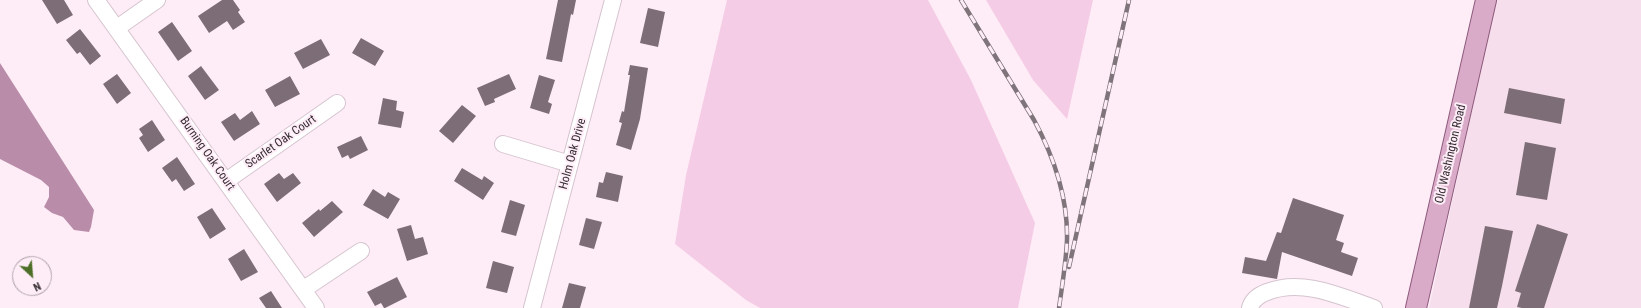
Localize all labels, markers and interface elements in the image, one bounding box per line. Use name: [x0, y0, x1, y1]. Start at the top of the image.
street label: Old Washington Road: [1433, 103, 1469, 205]
street label: Scarlet Oak Court: [243, 112, 319, 172]
street label: Burning Oak Court: [176, 115, 238, 193]
street label: Holm Oak Drive: [557, 117, 589, 191]
north arrow: [12, 256, 52, 296]
text: N: [31, 279, 43, 294]

